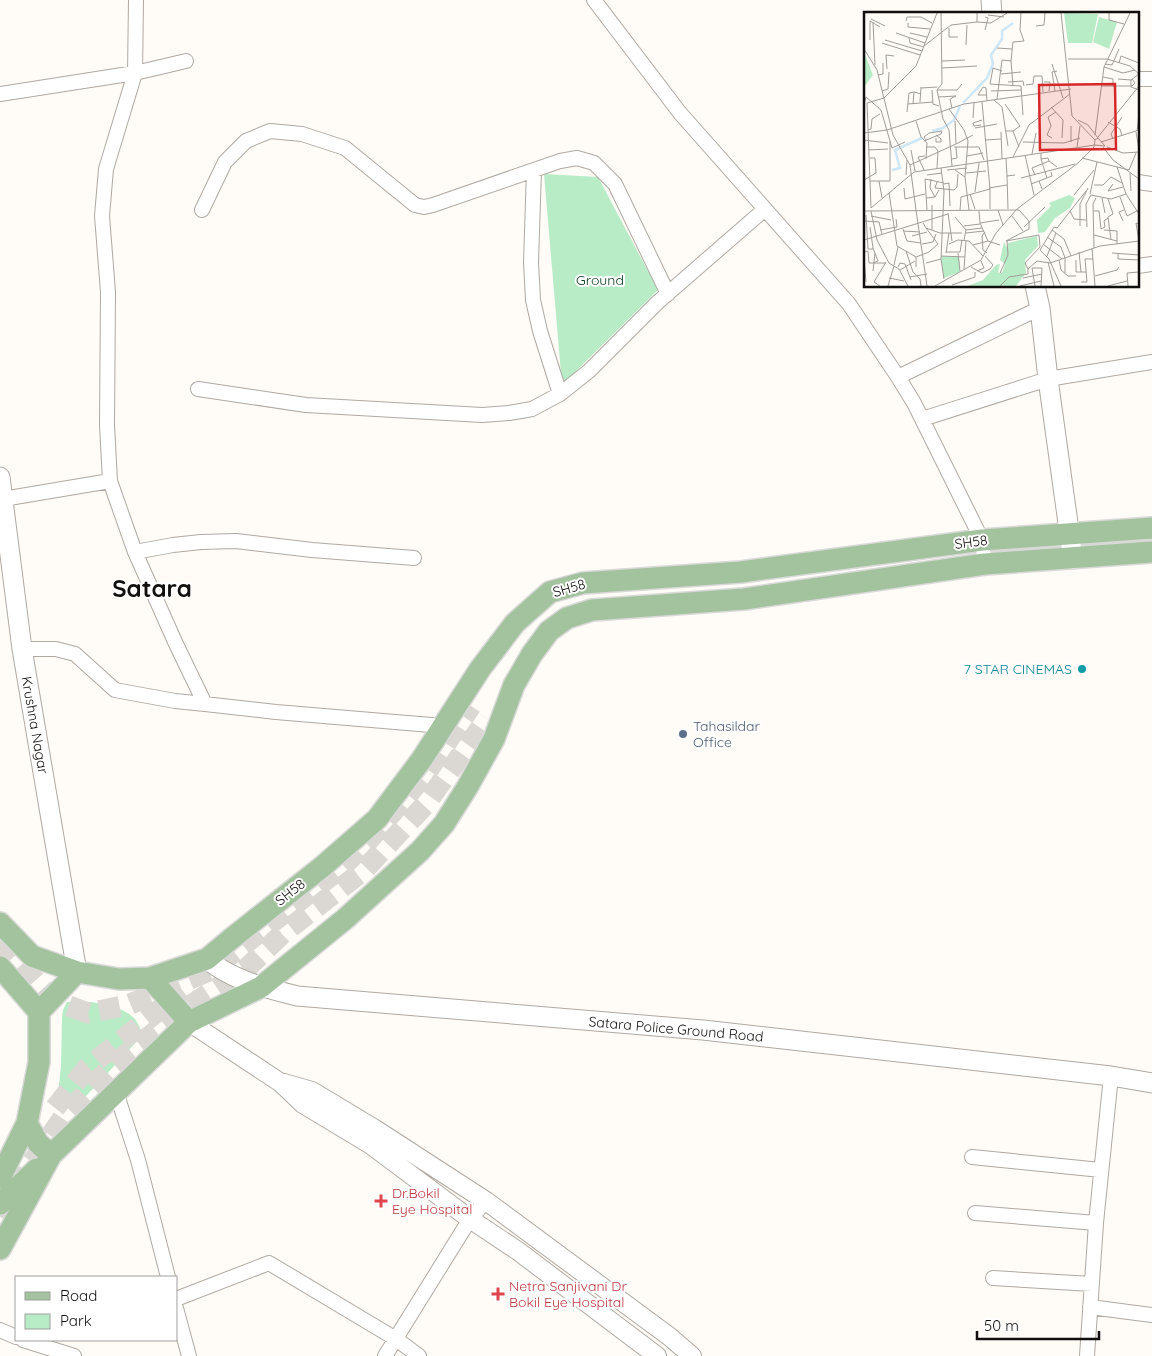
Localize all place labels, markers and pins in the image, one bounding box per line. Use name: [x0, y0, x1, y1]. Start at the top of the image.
place label: 7 STAR CINEMAS: [964, 660, 1072, 678]
marker: 7 STAR CINEMAS: [1076, 663, 1088, 675]
place label: Tahasildar Office: [693, 717, 761, 751]
marker: Tahasildar Office: [677, 728, 689, 740]
place label: Dr.Bokil Eye Hospital: [392, 1184, 472, 1218]
marker: Dr.Bokil Eye Hospital: [374, 1194, 388, 1208]
place label: Netra Sanjivani Dr Bokil Eye Hospital: [509, 1277, 627, 1311]
marker: Netra Sanjivani Dr Bokil Eye Hospital: [491, 1287, 505, 1301]

